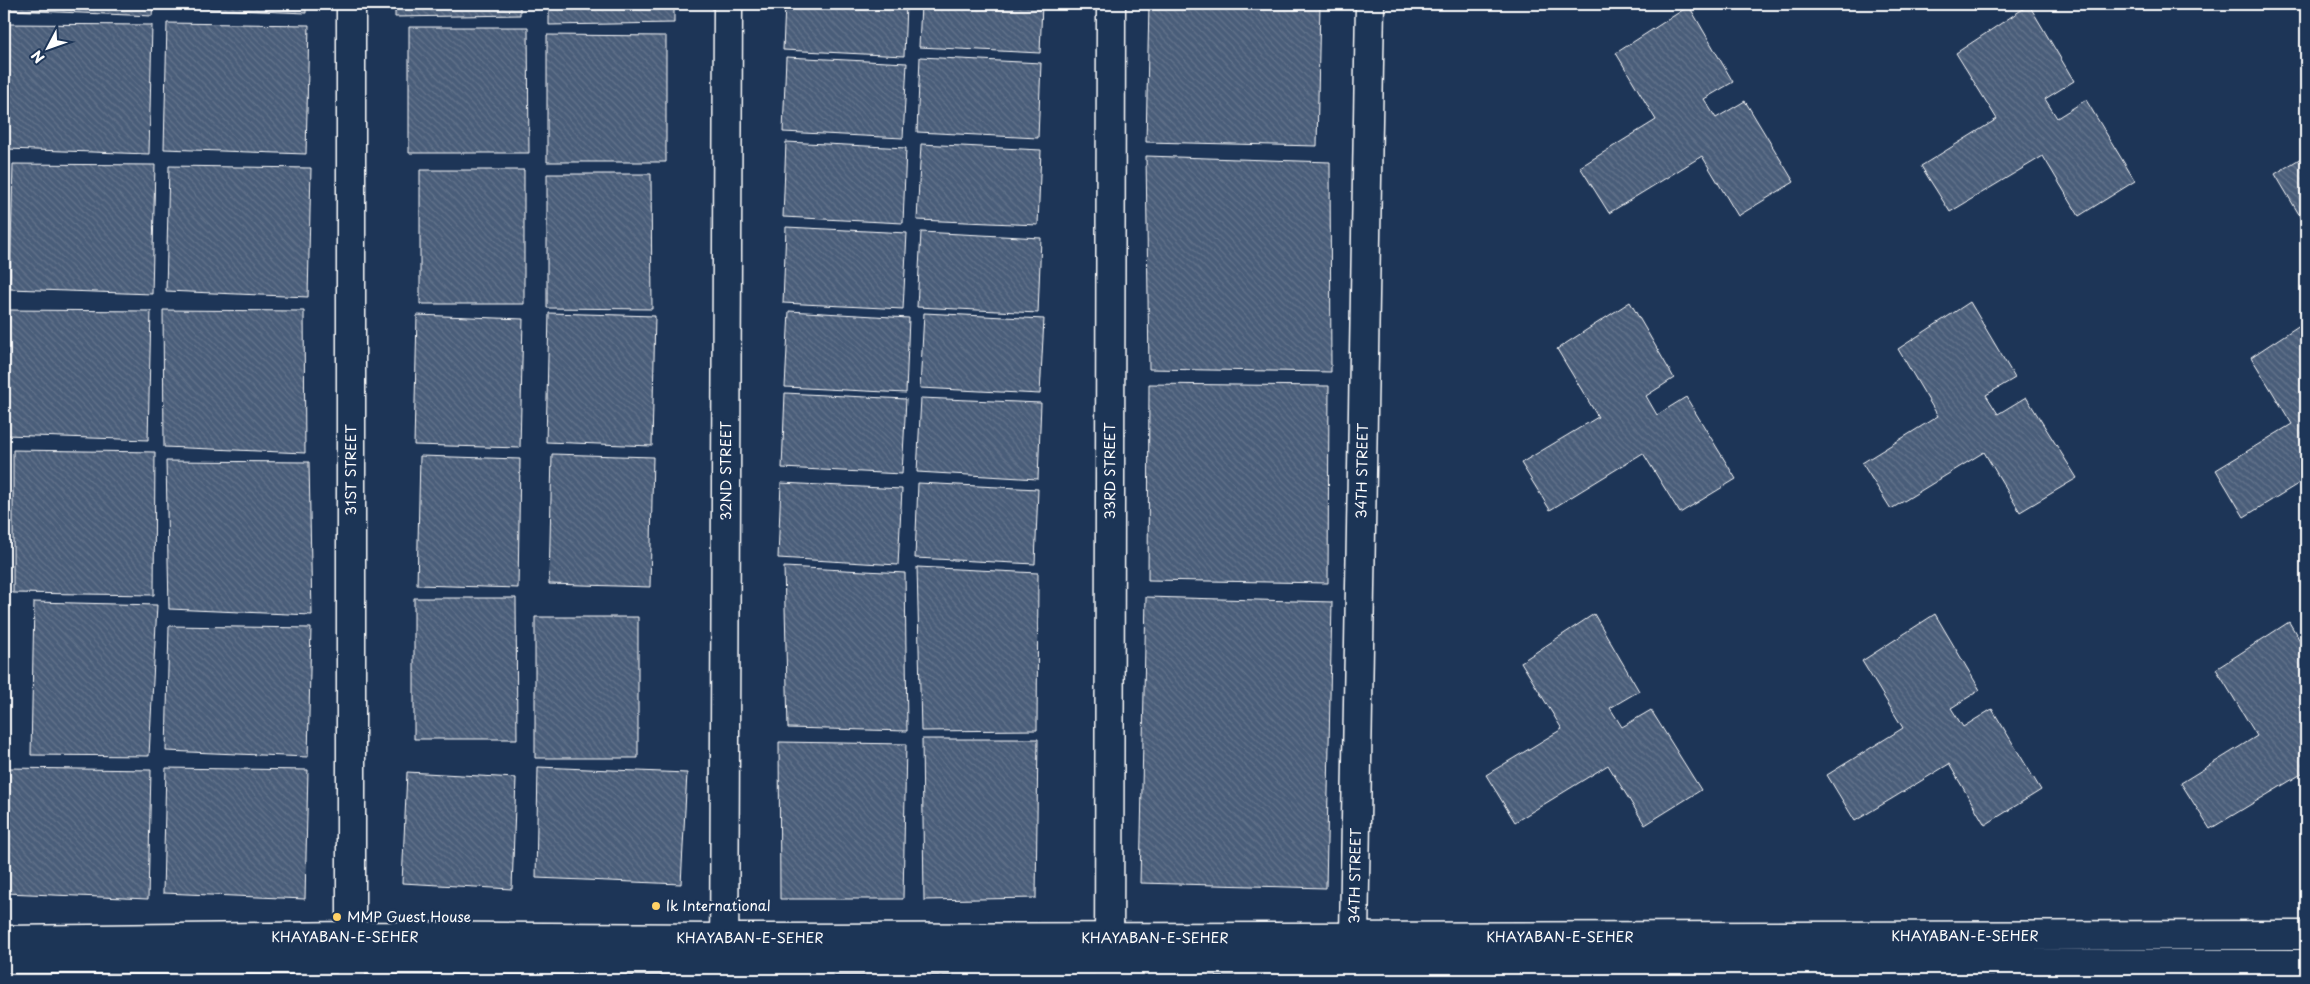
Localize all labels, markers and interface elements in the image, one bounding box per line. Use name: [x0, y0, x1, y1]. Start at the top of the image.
north arrow: [22, 22, 72, 72]
text: N: [26, 46, 49, 68]
street label: 32ND STREET: [715, 421, 736, 521]
street label: 33RD STREET: [1099, 422, 1120, 520]
street label: 34TH STREET: [1350, 422, 1373, 519]
street label: 31ST STREET: [340, 424, 361, 516]
street label: 34TH STREET: [1343, 827, 1366, 924]
place label: lk International: [666, 895, 770, 916]
marker: lk International: [650, 900, 662, 912]
place label: MMP Guest House: [347, 906, 472, 927]
marker: MMP Guest House: [331, 911, 343, 923]
street label: KHAYABAN-E-SEHER: [1891, 925, 2039, 946]
street label: KHAYABAN-E-SEHER: [271, 926, 419, 947]
street label: KHAYABAN-E-SEHER: [1486, 926, 1634, 947]
street label: KHAYABAN-E-SEHER: [676, 927, 824, 948]
street label: KHAYABAN-E-SEHER: [1081, 927, 1229, 948]

